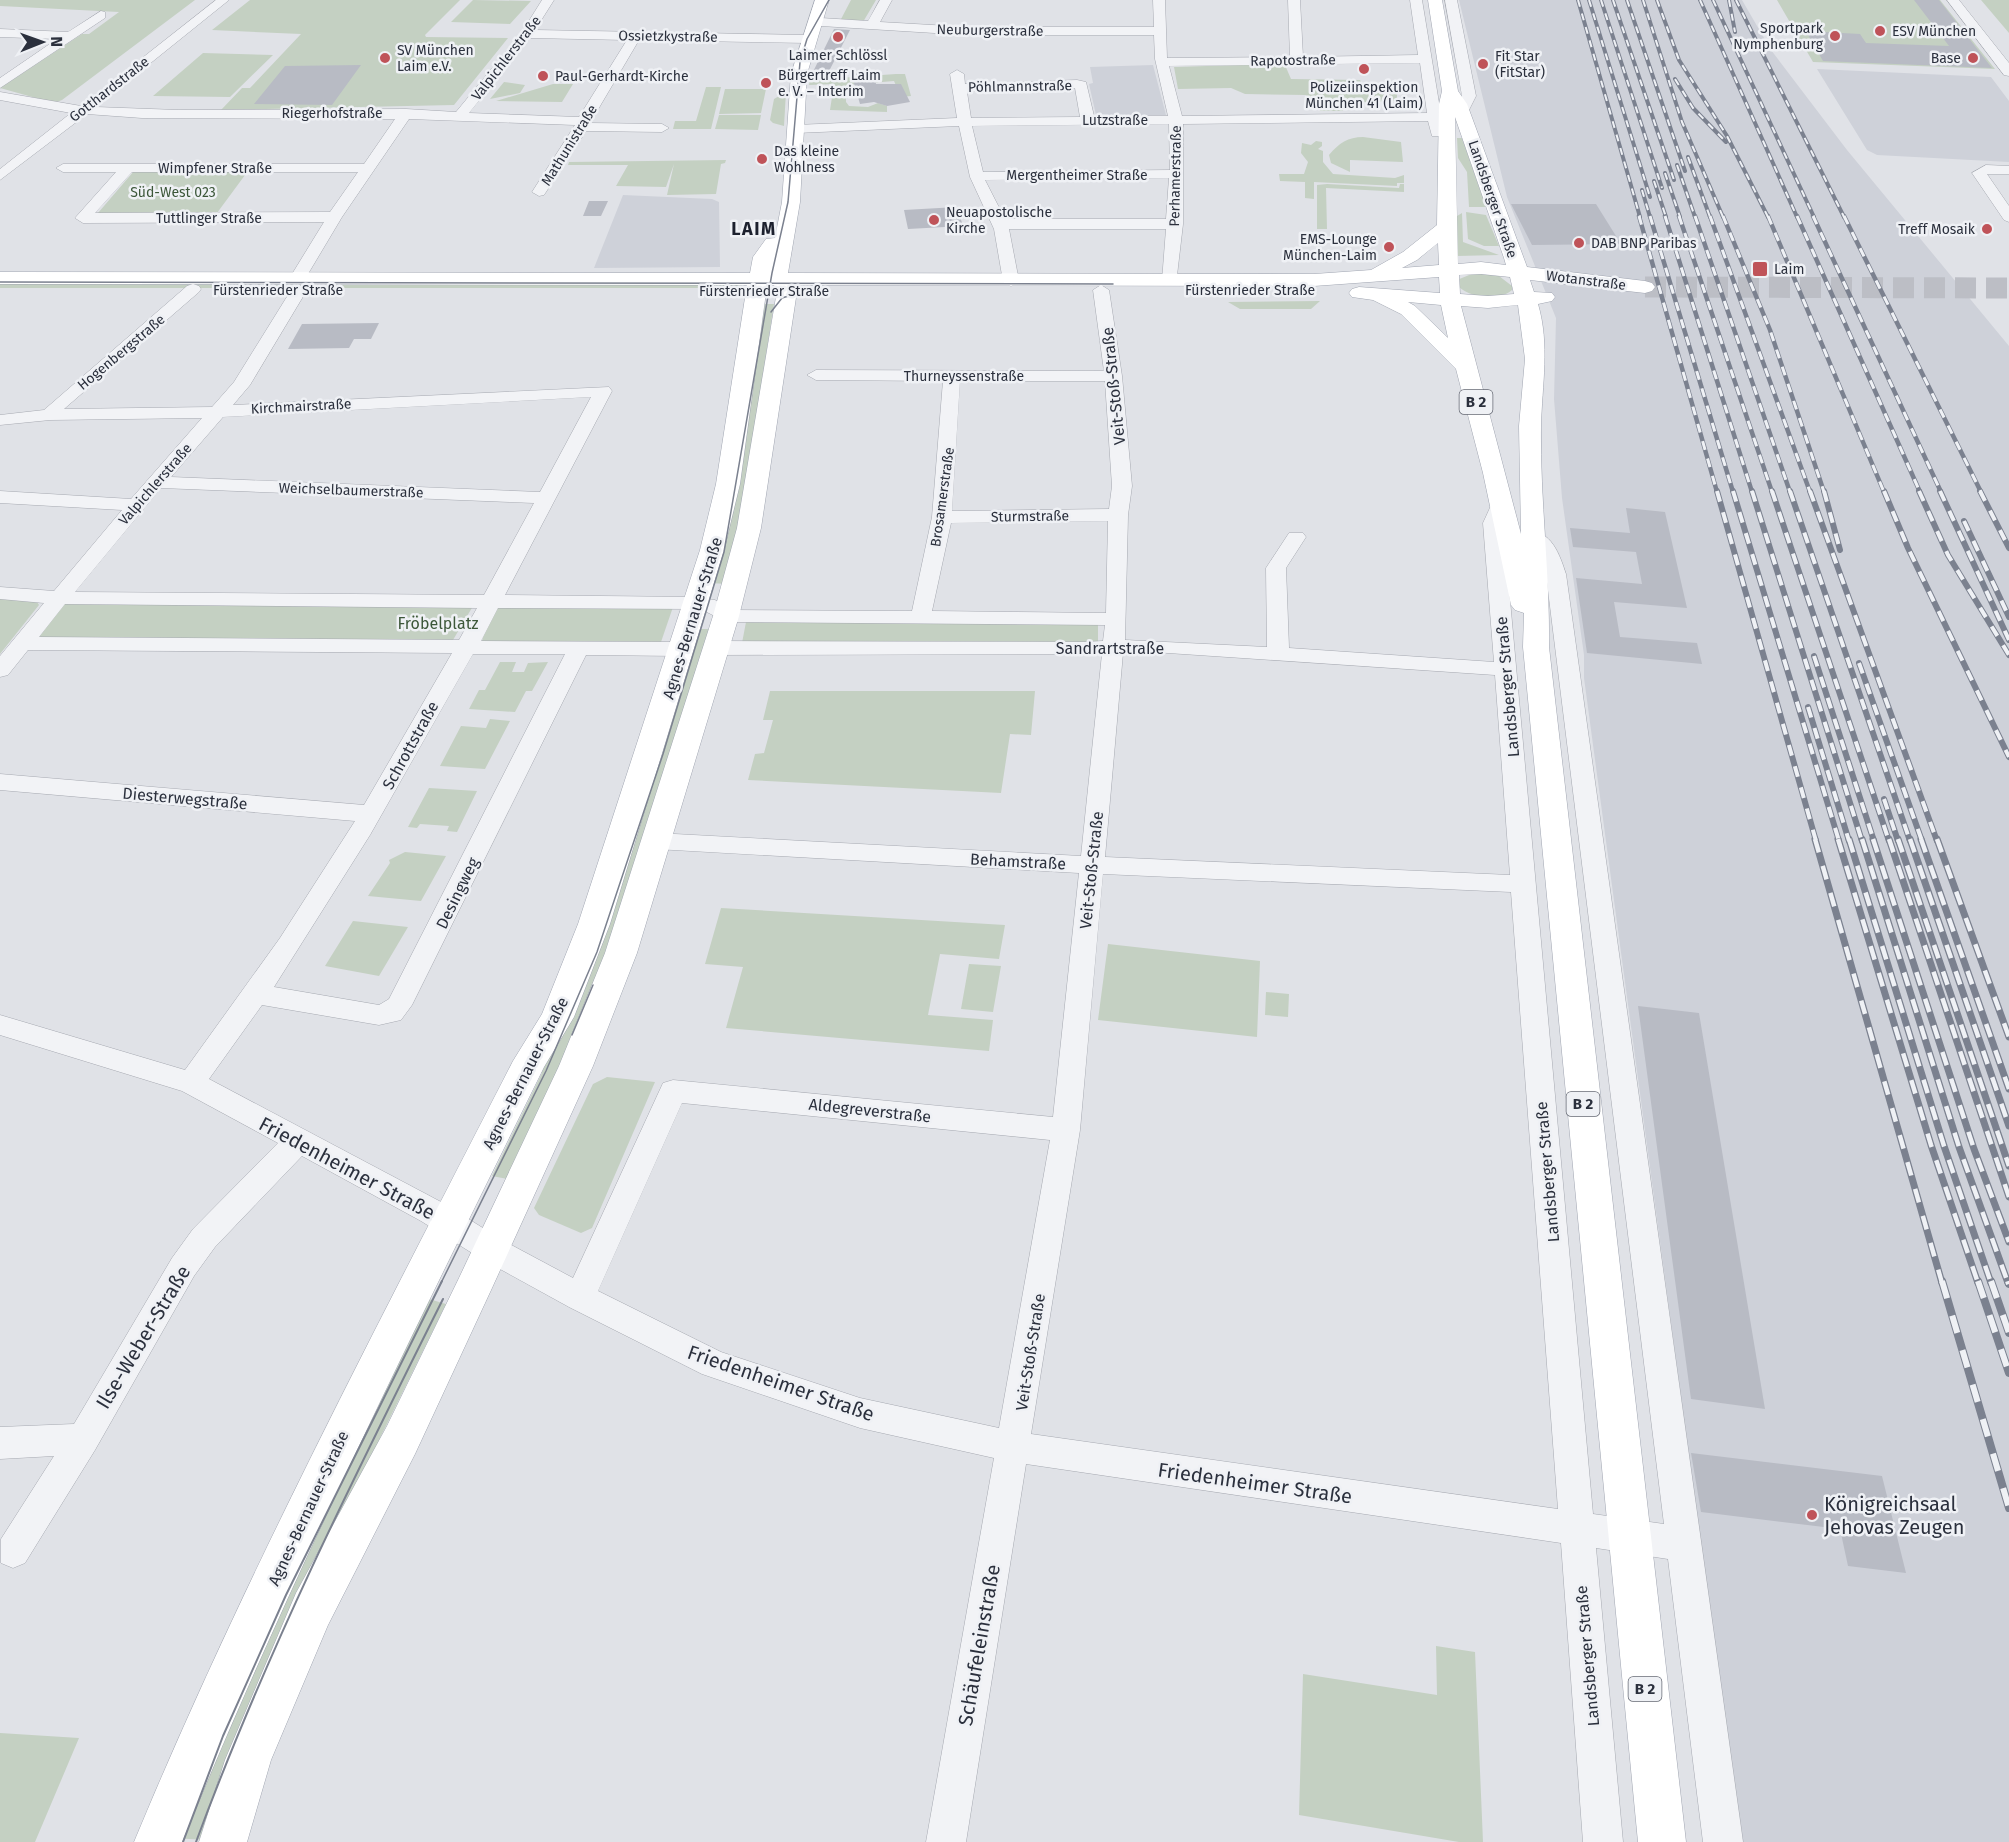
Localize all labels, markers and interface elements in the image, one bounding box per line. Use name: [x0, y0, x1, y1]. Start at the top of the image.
north arrow: [12, 12, 72, 72]
street label: Valpichlerstraße: [468, 13, 545, 104]
place label: Sportpark Nymphenburg: [1733, 20, 1824, 53]
street label: Neuburgerstraße: [936, 21, 1044, 40]
place label: ESV München: [1892, 23, 1976, 40]
marker: ESV München: [1873, 24, 1887, 38]
street label: Ossietzkystraße: [618, 27, 718, 46]
marker: Sportpark Nymphenburg: [1828, 29, 1842, 43]
marker: Laimer Schlössl: [831, 30, 845, 44]
text: N: [47, 36, 66, 47]
place label: SV München Laim e.V.: [397, 42, 474, 75]
place label: Laimer Schlössl: [789, 47, 887, 64]
place label: Fit Star (FitStar): [1495, 48, 1545, 81]
place label: Base: [1931, 50, 1961, 67]
marker: SV München Laim e.V.: [378, 51, 392, 65]
street label: Rapotostraße: [1250, 51, 1336, 70]
marker: Base: [1966, 51, 1980, 65]
street label: Gotthardstraße: [66, 53, 153, 126]
marker: Fit Star (FitStar): [1476, 57, 1490, 71]
marker: Polizeiinspektion München 41 (Laim): [1357, 62, 1371, 76]
place label: Bürgertreff Laim e. V. – Interim: [778, 67, 881, 100]
place label: Paul-Gerhardt-Kirche: [555, 68, 689, 85]
marker: Paul-Gerhardt-Kirche: [536, 69, 550, 83]
marker: Bürgertreff Laim e. V. – Interim: [759, 76, 773, 90]
street label: Pöhlmannstraße: [968, 77, 1072, 96]
place label: Polizeiinspektion München 41 (Laim): [1305, 79, 1423, 112]
street label: Mathunistraße: [538, 102, 601, 189]
street label: Riegerhofstraße: [281, 105, 383, 122]
street label: Lutzstraße: [1082, 112, 1148, 129]
street label: Perhamerstraße: [1166, 125, 1185, 227]
street label: Landsberger Straße: [1464, 138, 1521, 260]
place label: Das kleine Wohlness: [774, 143, 839, 176]
marker: Das kleine Wohlness: [755, 152, 769, 166]
street label: Wimpfener Straße: [158, 160, 272, 177]
street label: Mergentheimer Straße: [1006, 167, 1148, 184]
park label: Süd-West 023: [130, 184, 216, 201]
place label: Neuapostolische Kirche: [946, 204, 1052, 237]
street label: Tuttlinger Straße: [156, 210, 262, 227]
marker: Neuapostolische Kirche: [927, 213, 941, 227]
district label: LAIM: [731, 218, 777, 240]
place label: Treff Mosaik: [1898, 221, 1976, 238]
marker: Treff Mosaik: [1980, 222, 1994, 236]
place label: EMS-Lounge München-Laim: [1283, 231, 1377, 264]
place label: DAB BNP Paribas: [1591, 235, 1697, 252]
marker: DAB BNP Paribas: [1572, 236, 1586, 250]
marker: EMS-Lounge München-Laim: [1382, 240, 1396, 254]
marker: Laim: [1751, 260, 1769, 278]
place label: Laim: [1774, 261, 1804, 278]
street label: Wotanstraße: [1545, 267, 1627, 294]
street label: Fürstenrieder Straße: [213, 282, 343, 299]
street label: Fürstenrieder Straße: [1185, 282, 1315, 299]
street label: Fürstenrieder Straße: [699, 283, 829, 300]
street label: Hogenbergstraße: [74, 311, 169, 394]
street label: Veit-Stoß-Straße: [1098, 326, 1129, 446]
street label: Thurneyssenstraße: [904, 368, 1024, 385]
road number: B 2: [1460, 390, 1492, 414]
street label: Kirchmairstraße: [250, 395, 352, 418]
street label: Valpichlerstraße: [115, 440, 196, 529]
street label: Brosamerstraße: [927, 446, 958, 548]
street label: Weichselbaumerstraße: [278, 479, 424, 502]
street label: Sturmstraße: [991, 507, 1069, 526]
street label: Agnes-Bernauer-Straße: [659, 535, 726, 702]
park label: Fröbelplatz: [398, 614, 478, 633]
street label: Landsberger Straße: [1492, 616, 1523, 758]
street label: Sandrartstraße: [1056, 639, 1164, 658]
street label: Schrottstraße: [378, 698, 443, 793]
street label: Diesterwegstraße: [122, 784, 248, 813]
street label: Veit-Stoß-Straße: [1076, 810, 1107, 930]
street label: Behamstraße: [970, 849, 1066, 873]
street label: Desingweg: [432, 854, 483, 932]
street label: Agnes-Bernauer-Straße: [479, 994, 572, 1153]
road number: B 2: [1566, 1092, 1600, 1116]
street label: Aldegreverstraße: [808, 1095, 932, 1126]
street label: Landsberger Straße: [1532, 1101, 1563, 1243]
street label: Friedenheimer Straße: [255, 1111, 439, 1225]
street label: Ilse-Weber-Straße: [91, 1261, 195, 1413]
street label: Veit-Stoß-Straße: [1012, 1292, 1049, 1412]
street label: Friedenheimer Straße: [684, 1340, 878, 1426]
street label: Agnes-Bernauer-Straße: [264, 1428, 353, 1589]
street label: Friedenheimer Straße: [1156, 1457, 1354, 1509]
place label: Königreichsaal Jehovas Zeugen: [1824, 1492, 1964, 1539]
marker: Königreichsaal Jehovas Zeugen: [1805, 1508, 1819, 1522]
street label: Schäufeleinstraße: [953, 1562, 1005, 1728]
street label: Landsberger Straße: [1572, 1585, 1603, 1727]
road number: B 2: [1628, 1677, 1662, 1701]

